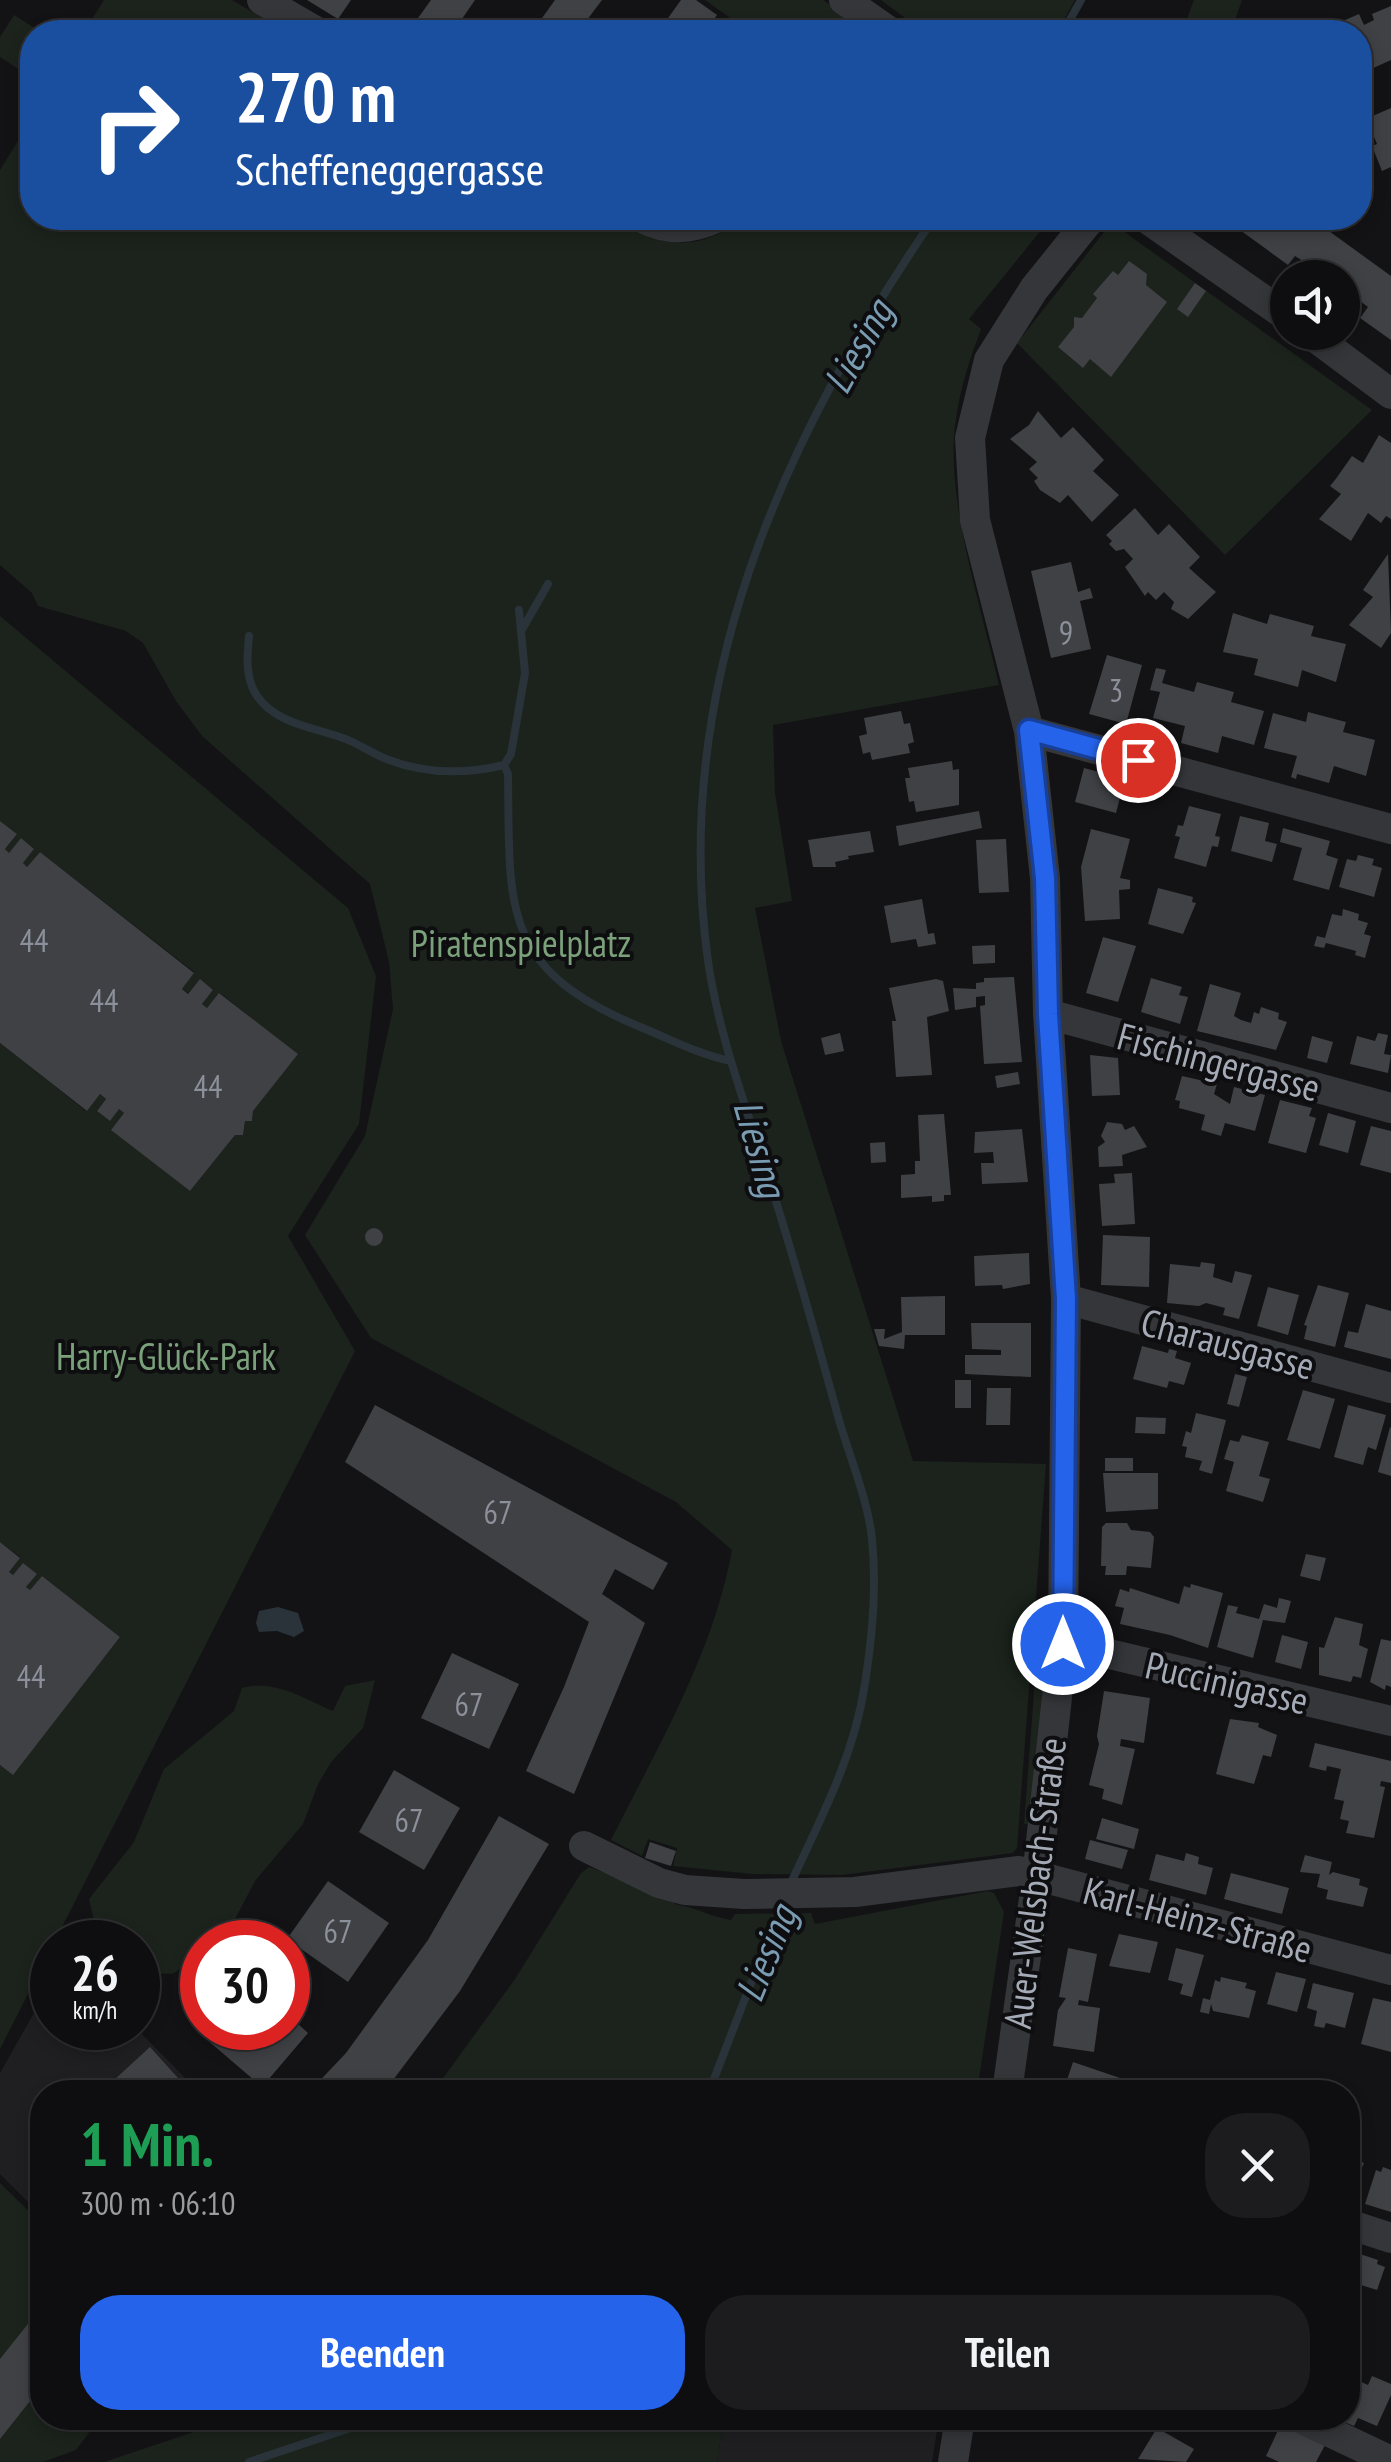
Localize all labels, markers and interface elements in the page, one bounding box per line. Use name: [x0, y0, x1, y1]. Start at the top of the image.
text: 270 m: [235, 51, 396, 141]
icon: right: [70, 60, 200, 190]
text: Scheffeneggergasse: [235, 139, 544, 197]
map controls: [1270, 260, 1360, 350]
button: sound: [1270, 260, 1360, 350]
water label: Liesing: [810, 288, 905, 402]
house number: 9: [1059, 611, 1073, 653]
house number: 3: [1109, 669, 1123, 711]
pin: [1096, 718, 1181, 803]
icon: arrive: [1111, 733, 1166, 788]
park label: Piratenspielplatz: [411, 918, 631, 967]
house number: 44: [20, 919, 48, 961]
house number: 44: [90, 979, 118, 1021]
street label: Fischingergasse: [1112, 1010, 1326, 1112]
house number: 44: [194, 1065, 222, 1107]
water label: Liesing: [722, 1093, 800, 1205]
street label: Charausgasse: [1136, 1296, 1320, 1390]
park label: Harry-Glück-Park: [56, 1331, 276, 1380]
house number: 67: [484, 1491, 512, 1533]
position arrow: [1011, 1592, 1115, 1696]
street label: Puccinigasse: [1141, 1640, 1313, 1724]
house number: 44: [17, 1655, 45, 1697]
house number: 67: [455, 1683, 483, 1725]
street label: Auer-Welsbach-Straße: [992, 1735, 1076, 2031]
house number: 67: [395, 1799, 423, 1841]
street label: Karl-Heinz-Straße: [1078, 1865, 1318, 1973]
water label: Liesing: [722, 1895, 809, 2009]
house number: 67: [324, 1910, 352, 1952]
speed limit sign: 30: [180, 1920, 310, 2050]
text: 26: [71, 1940, 119, 2005]
text: km/h: [73, 1994, 117, 2026]
text: 1 Min.: [80, 2105, 214, 2183]
button: close: [1205, 2113, 1310, 2218]
text: 300 m · 06:10: [80, 2182, 235, 2224]
button: Beenden: [80, 2295, 685, 2410]
button: Teilen: [705, 2295, 1310, 2410]

